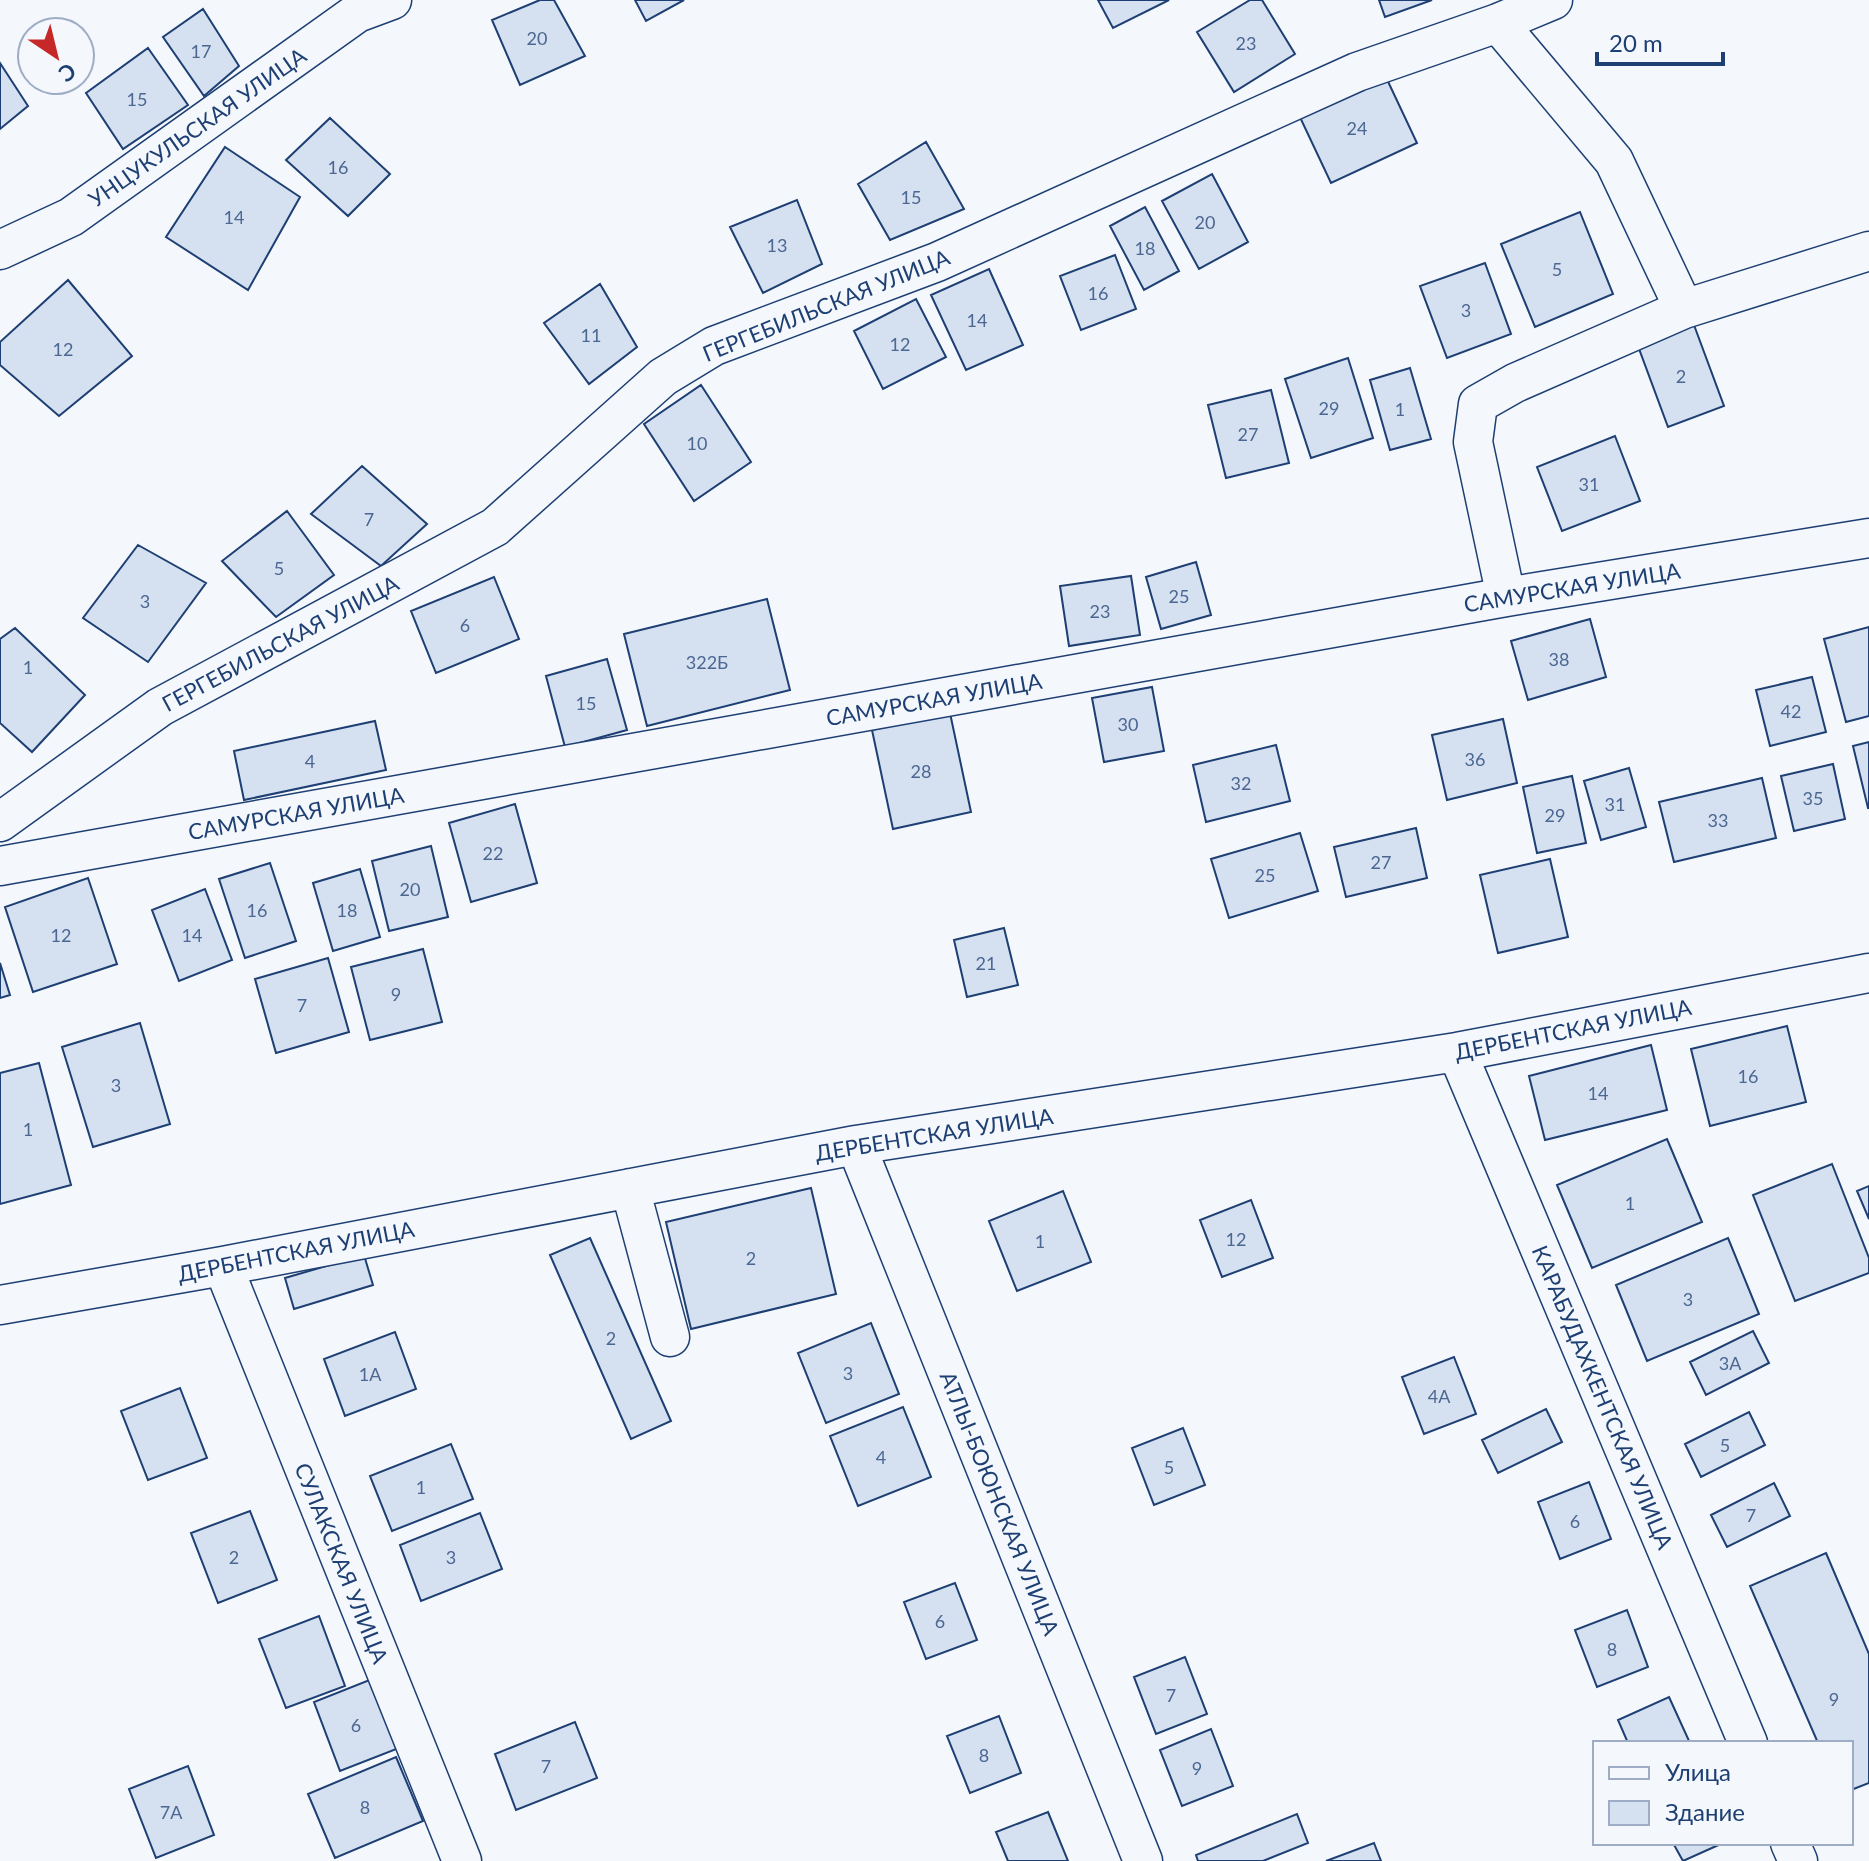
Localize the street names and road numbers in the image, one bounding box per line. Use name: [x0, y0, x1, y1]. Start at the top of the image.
street label: УНЦУКУЛЬСКАЯ УЛИЦА: [83, 41, 311, 212]
street label: ГЕРГЕБИЛЬСКАЯ УЛИЦА: [699, 243, 954, 367]
street label: САМУРСКАЯ УЛИЦА: [1462, 557, 1682, 617]
street label: ГЕРГЕБИЛЬСКАЯ УЛИЦА: [157, 569, 403, 717]
street label: САМУРСКАЯ УЛИЦА: [824, 667, 1044, 731]
street label: САМУРСКАЯ УЛИЦА: [186, 781, 406, 845]
street label: ДЕРБЕНТСКАЯ УЛИЦА: [1452, 993, 1694, 1065]
street label: ДЕРБЕНТСКАЯ УЛИЦА: [813, 1102, 1055, 1166]
street label: ДЕРБЕНТСКАЯ УЛИЦА: [175, 1215, 417, 1287]
street label: КАРАБУДАХКЕНТСКАЯ УЛИЦА: [1527, 1241, 1679, 1553]
street label: АТЛЫ-БОЮНСКАЯ УЛИЦА: [935, 1367, 1065, 1639]
street label: СУЛАКСКАЯ УЛИЦА: [289, 1459, 395, 1667]

